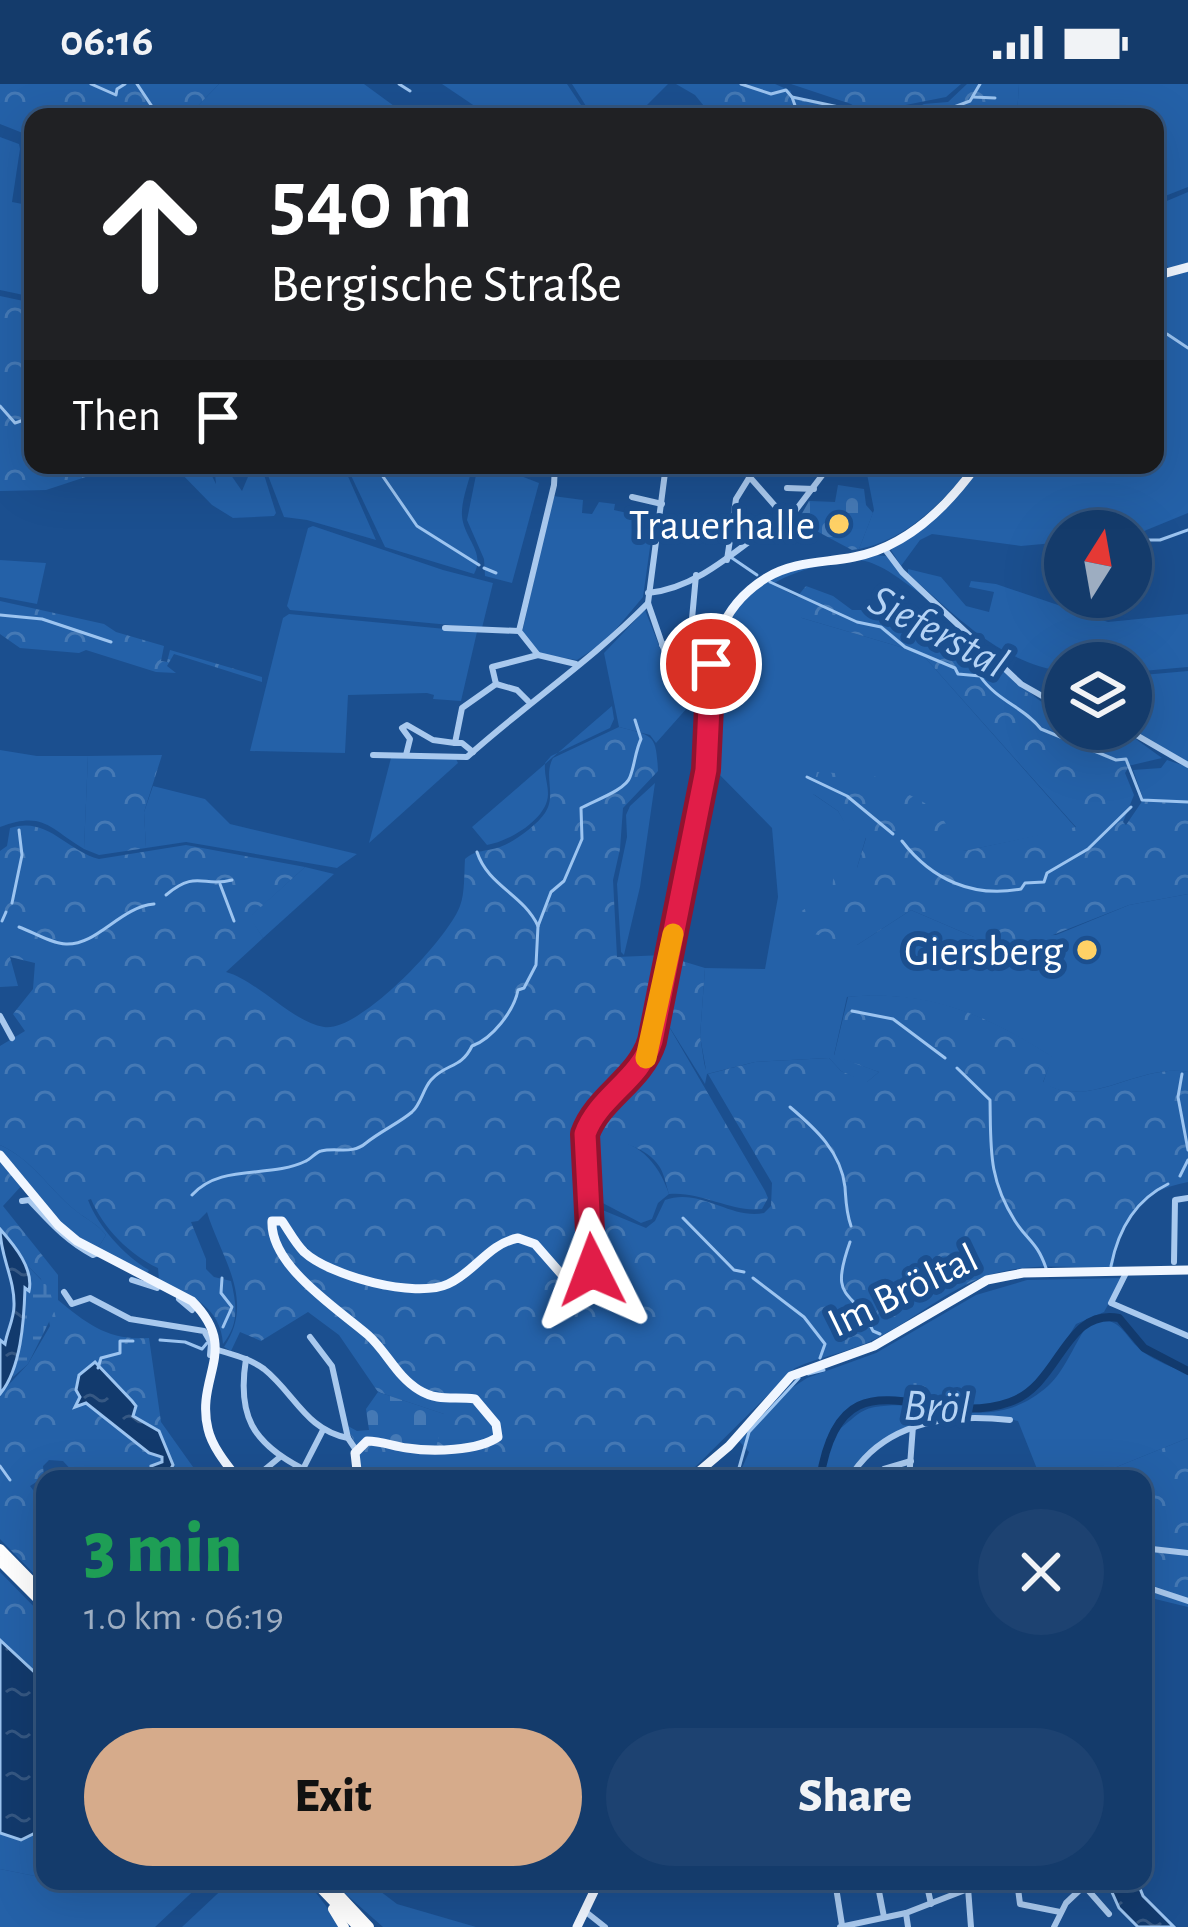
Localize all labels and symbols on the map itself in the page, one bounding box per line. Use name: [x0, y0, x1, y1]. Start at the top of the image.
place label: Trauerhalle: [629, 505, 815, 547]
north arrow: [1044, 510, 1152, 618]
marker: Trauerhalle: [826, 511, 852, 537]
water label: Sieferstal: [861, 577, 1015, 687]
pin: [660, 613, 762, 715]
place label: Giersberg: [904, 931, 1064, 973]
marker: Giersberg: [1074, 937, 1100, 963]
position arrow: [529, 1207, 655, 1333]
street label: Im Bröltal: [821, 1237, 985, 1345]
water label: Bröl: [902, 1383, 971, 1432]

